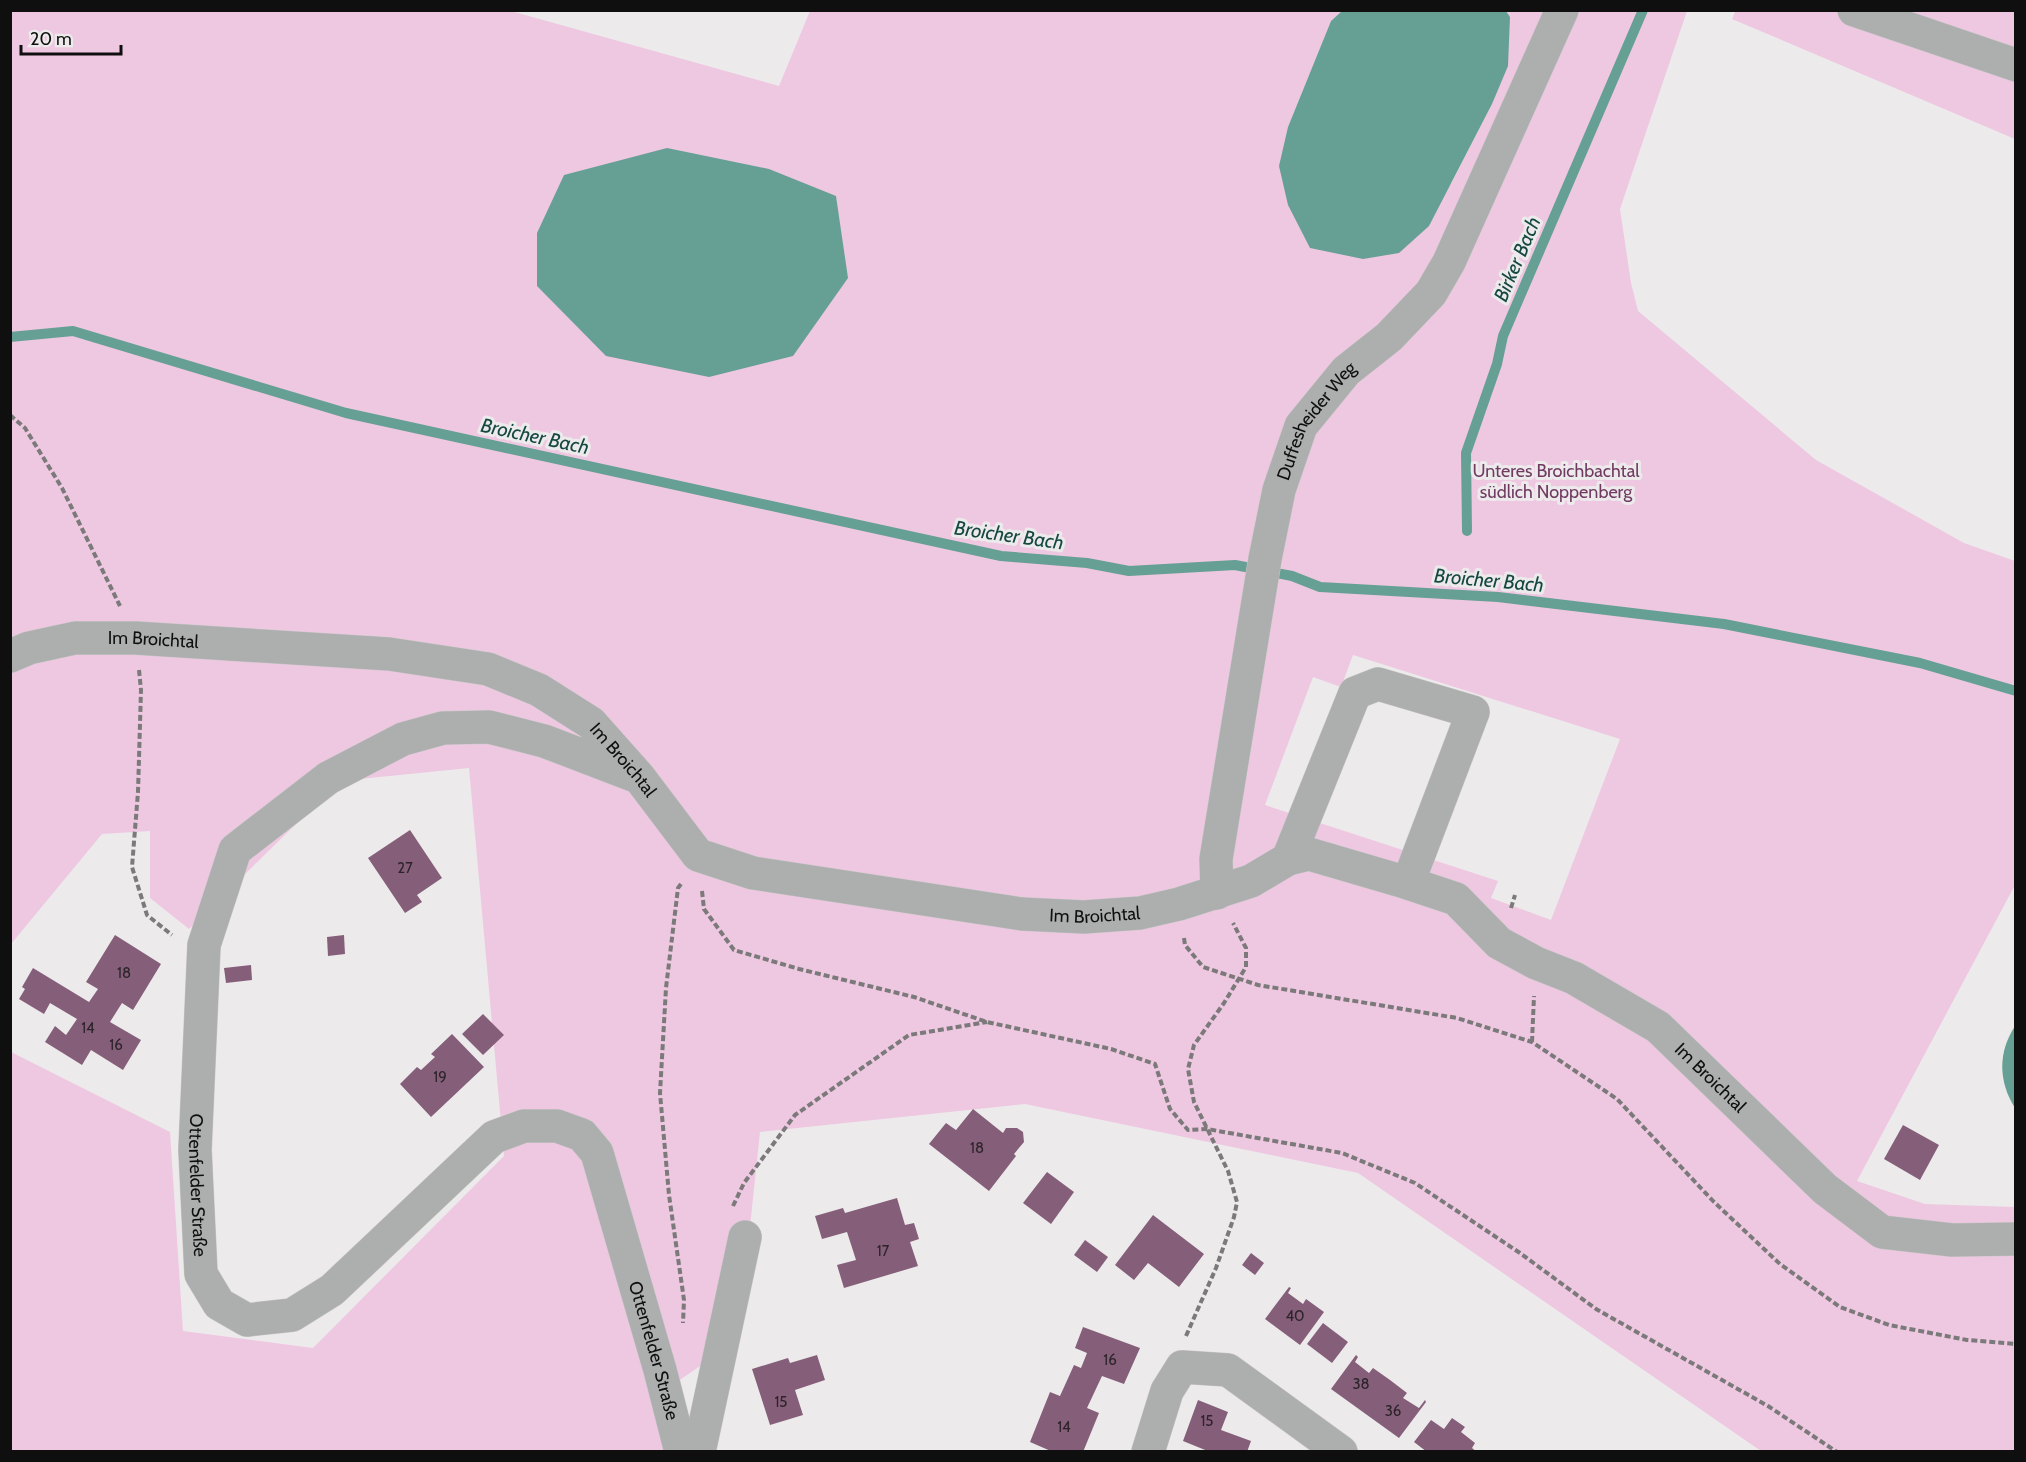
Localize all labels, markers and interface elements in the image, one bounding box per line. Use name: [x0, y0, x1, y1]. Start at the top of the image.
scale bar: [21, 18, 122, 56]
text: 20 m: [30, 28, 72, 50]
water label: Birker Bach: [1488, 213, 1546, 305]
street label: Duffesheider Weg: [1272, 356, 1361, 483]
water label: Broicher Bach: [479, 413, 591, 459]
park label: Unteres Broichbachtal südlich Noppenberg: [1472, 460, 1640, 503]
water label: Broicher Bach: [953, 515, 1065, 555]
water label: Broicher Bach: [1433, 563, 1545, 597]
street label: Im Broichtal: [108, 627, 200, 653]
street label: Im Broichtal: [585, 718, 662, 802]
house number: 27: [397, 859, 413, 877]
street label: Im Broichtal: [1049, 902, 1142, 928]
house number: 18: [117, 964, 131, 982]
house number: 14: [81, 1019, 95, 1037]
house number: 16: [109, 1036, 123, 1054]
street label: Im Broichtal: [1670, 1038, 1751, 1118]
house number: 19: [433, 1068, 447, 1086]
street label: Ottenfelder Straße: [184, 1113, 211, 1257]
house number: 18: [970, 1139, 984, 1157]
house number: 17: [877, 1242, 890, 1260]
street label: Ottenfelder Straße: [624, 1279, 683, 1422]
house number: 40: [1285, 1307, 1305, 1325]
house number: 16: [1103, 1351, 1117, 1369]
house number: 38: [1352, 1375, 1370, 1393]
house number: 15: [774, 1393, 788, 1411]
house number: 36: [1385, 1402, 1401, 1420]
house number: 15: [1200, 1412, 1214, 1430]
house number: 14: [1057, 1418, 1071, 1436]

